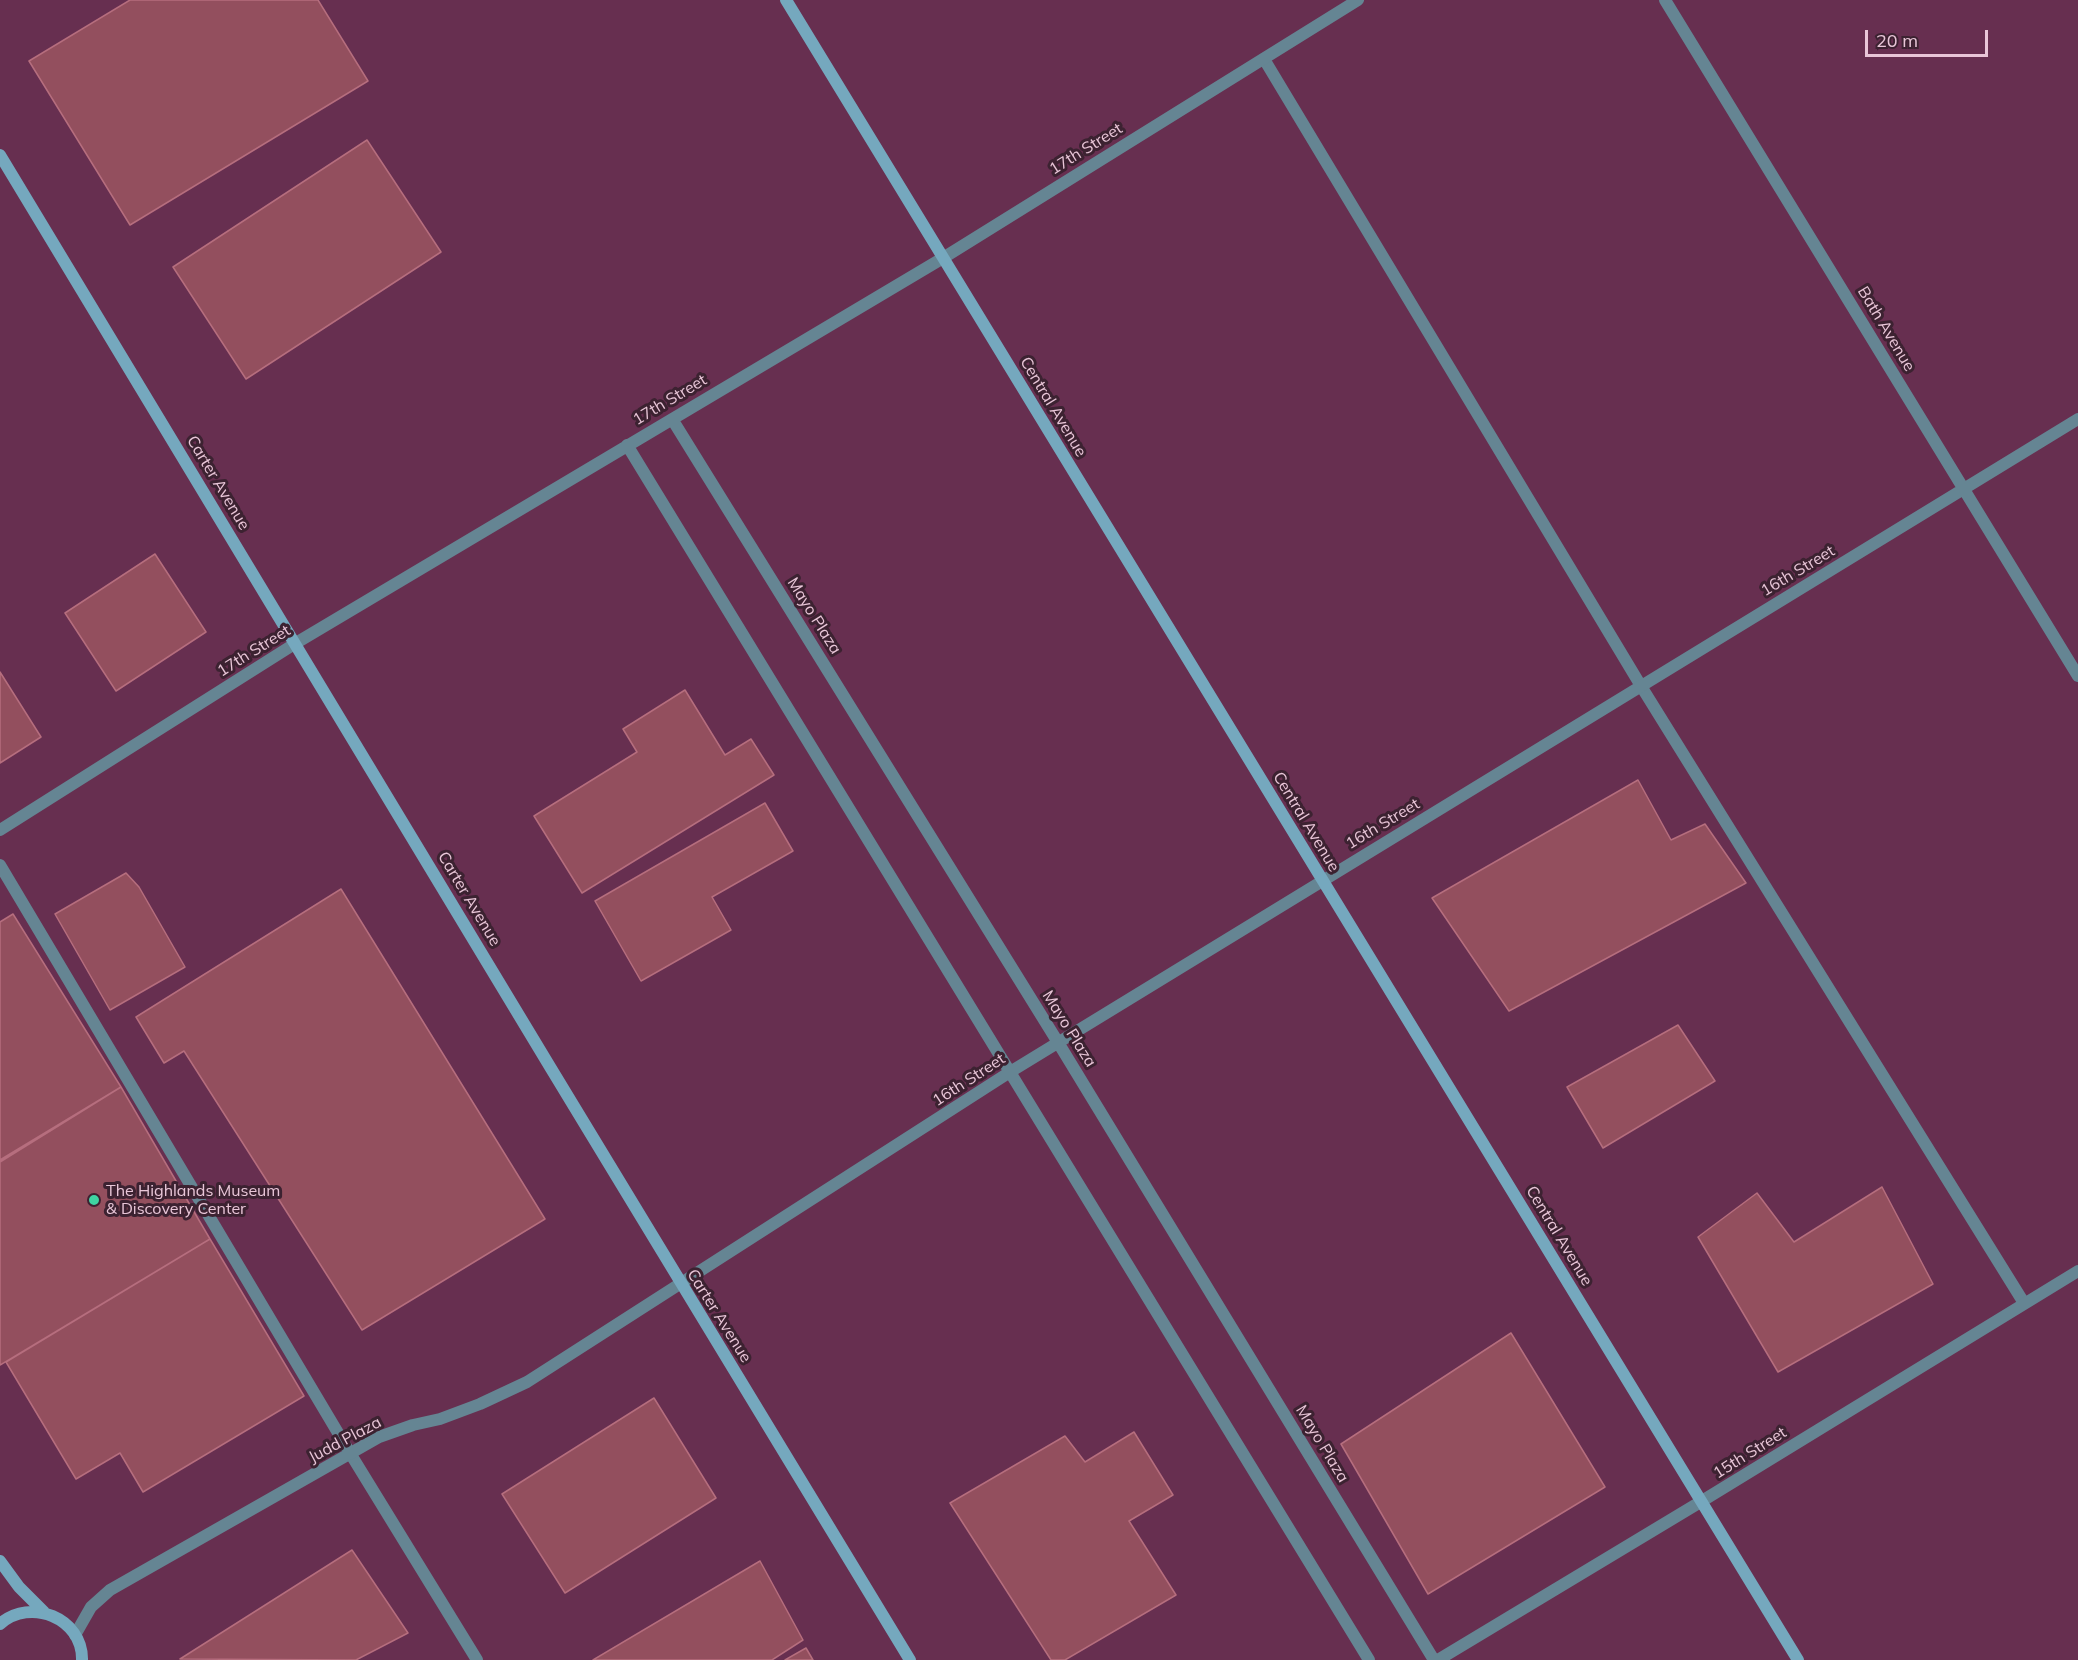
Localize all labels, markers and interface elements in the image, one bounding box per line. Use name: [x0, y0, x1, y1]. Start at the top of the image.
scale bar: [1868, 18, 1991, 56]
text: 20 m: [1876, 29, 1918, 52]
street label: 17th Street: [1046, 119, 1126, 179]
street label: Bath Avenue: [1853, 283, 1919, 375]
street label: Central Avenue: [1016, 354, 1090, 460]
street label: 17th Street: [630, 371, 710, 429]
street label: Carter Avenue: [182, 432, 254, 534]
street label: 16th Street: [1758, 542, 1838, 600]
street label: Mayo Plaza: [783, 574, 845, 658]
street label: 17th Street: [214, 621, 294, 681]
street label: Central Avenue: [1269, 769, 1343, 875]
street label: 16th Street: [1343, 795, 1423, 853]
street label: Carter Avenue: [433, 848, 505, 950]
street label: Mayo Plaza: [1038, 987, 1100, 1071]
street label: 16th Street: [929, 1049, 1009, 1111]
place label: The Highlands Museum & Discovery Center: [106, 1181, 280, 1219]
street label: Central Avenue: [1522, 1183, 1596, 1289]
marker: The Highlands Museum & Discovery Center: [87, 1193, 101, 1207]
street label: Carter Avenue: [683, 1266, 755, 1366]
street label: Mayo Plaza: [1291, 1402, 1353, 1486]
street label: Judd Plaza: [305, 1413, 385, 1467]
street label: 15th Street: [1710, 1423, 1790, 1483]

